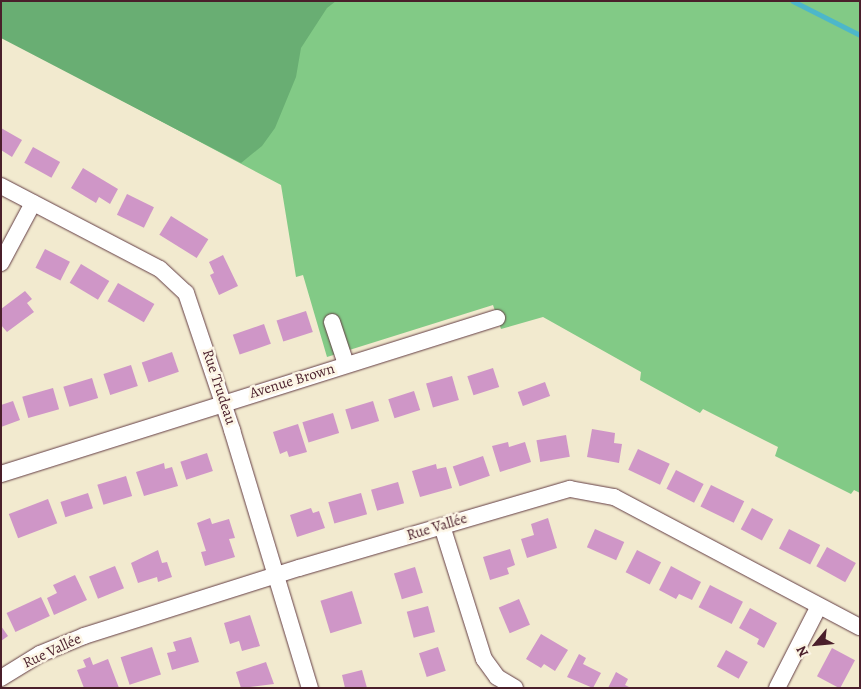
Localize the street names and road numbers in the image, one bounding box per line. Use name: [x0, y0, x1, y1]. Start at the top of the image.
street label: Rue Trudeau: [198, 347, 240, 427]
street label: Avenue Brown: [247, 360, 337, 402]
street label: Rue Vallée: [405, 509, 469, 545]
street label: Rue Vallée: [20, 630, 84, 672]

